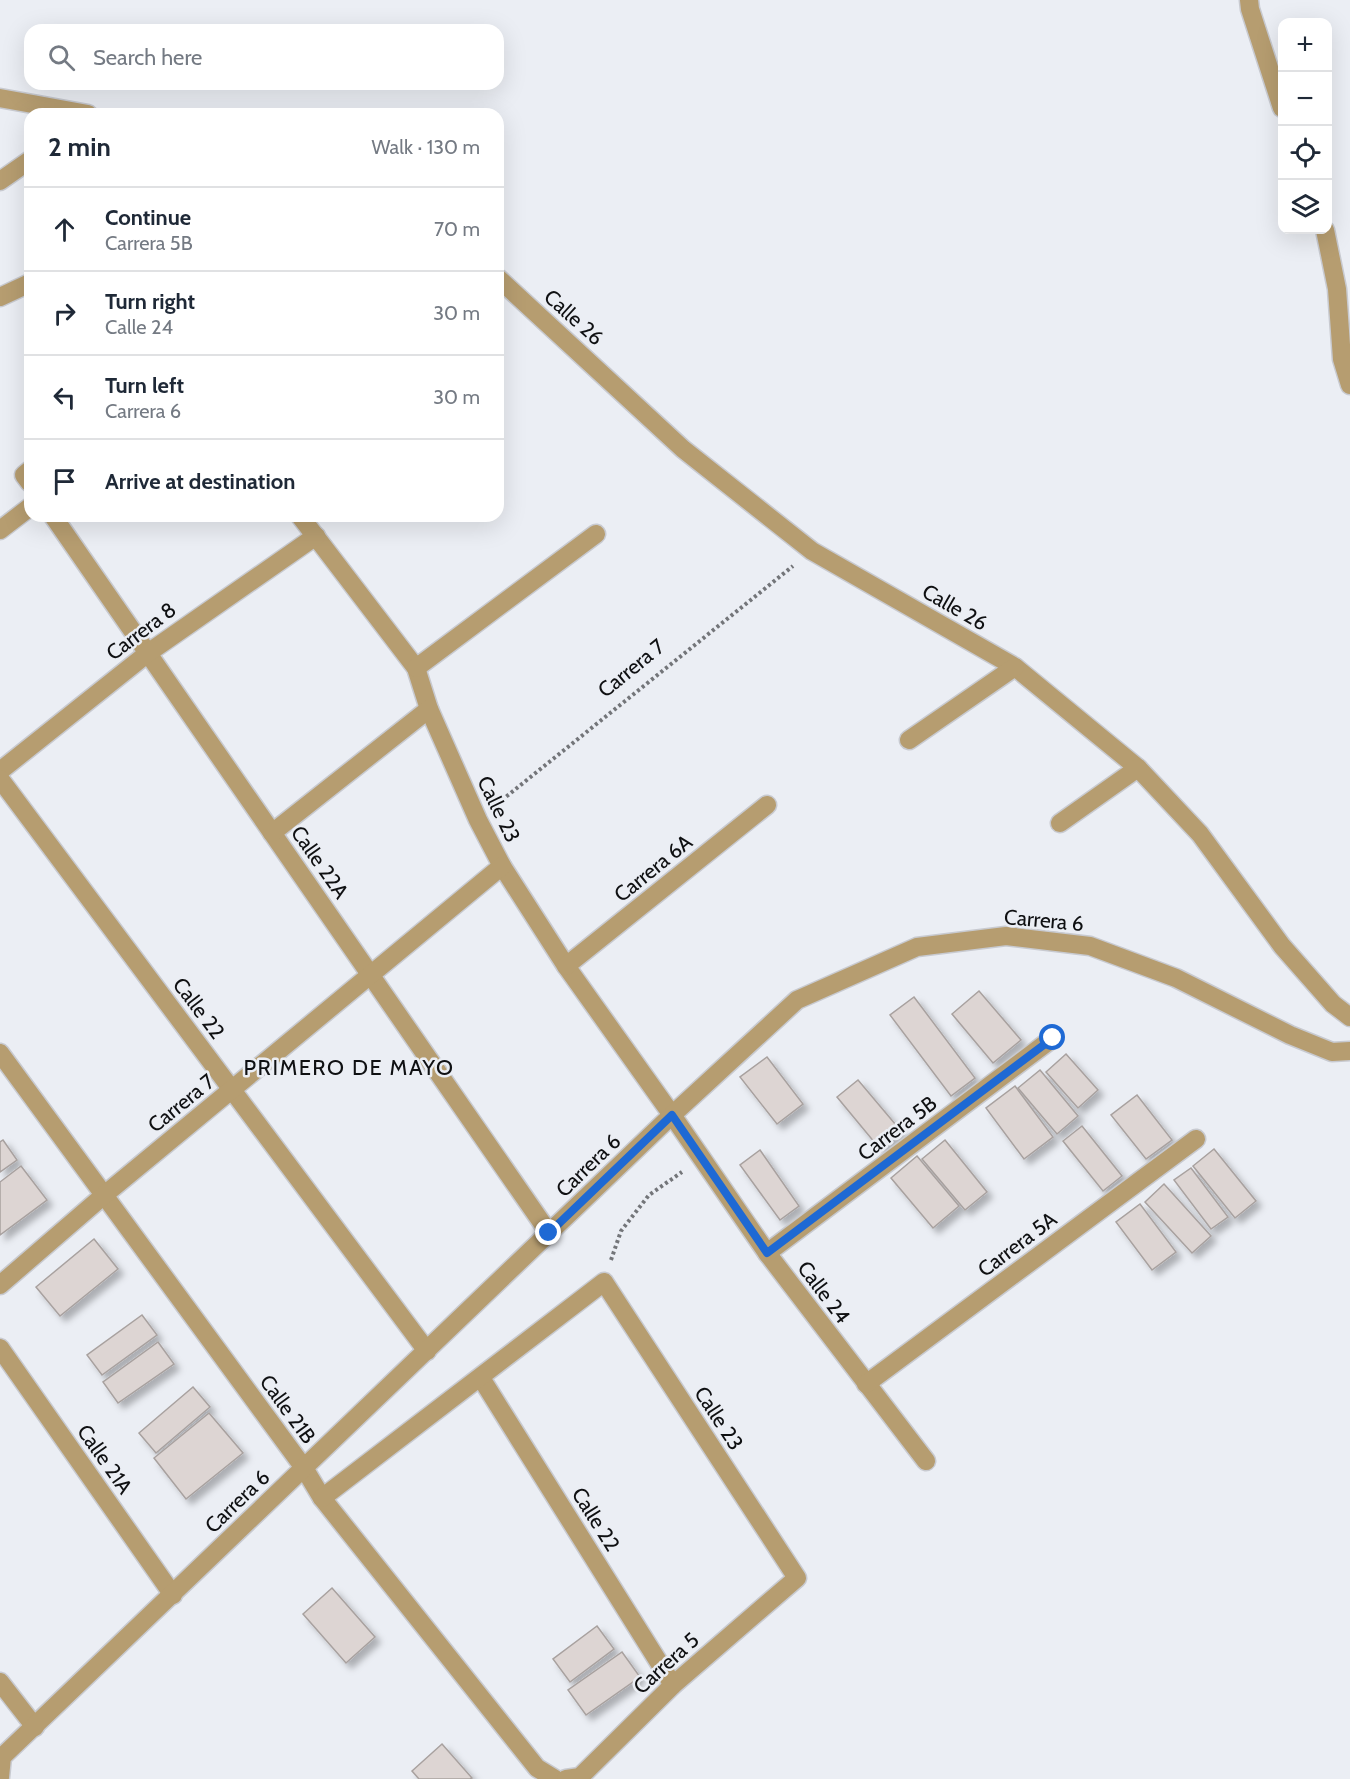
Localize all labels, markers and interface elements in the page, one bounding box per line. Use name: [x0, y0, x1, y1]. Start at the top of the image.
map controls: [1278, 18, 1332, 234]
button: +: [1278, 18, 1332, 72]
search box: [24, 24, 504, 90]
icon: search: [45, 41, 78, 74]
text: Search here: [93, 44, 202, 71]
button: −: [1278, 72, 1332, 126]
button: locate: [1278, 126, 1332, 180]
text: 2 min: [48, 131, 111, 163]
text: Walk · 130 m: [372, 135, 480, 159]
button: layers: [1278, 180, 1332, 234]
text: Continue: [105, 204, 191, 231]
icon: ahead: [48, 213, 81, 246]
text: 70 m: [434, 217, 480, 241]
text: Carrera 5B: [105, 231, 193, 255]
street label: Calle 26: [539, 284, 609, 350]
text: Turn right: [105, 288, 195, 315]
icon: right: [48, 297, 81, 330]
text: 30 m: [433, 301, 480, 325]
text: Calle 24: [105, 315, 173, 339]
text: Turn left: [105, 372, 184, 399]
icon: left: [48, 381, 81, 414]
text: 30 m: [433, 385, 480, 409]
text: Carrera 6: [105, 399, 181, 423]
icon: arrive: [48, 465, 81, 498]
text: Arrive at destination: [105, 468, 295, 495]
street label: Calle 26: [918, 578, 992, 636]
street label: Carrera 8: [101, 597, 181, 665]
street label: Carrera 7: [593, 633, 670, 702]
street label: Calle 23: [472, 772, 526, 846]
street label: Calle 22A: [286, 821, 354, 903]
street label: Carrera 6A: [609, 829, 697, 907]
street label: Carrera 6: [1003, 904, 1085, 936]
street label: Calle 22: [168, 972, 230, 1044]
route start: [1039, 1024, 1065, 1050]
district label: PRIMERO DE MAYO: [244, 1054, 454, 1081]
street label: Carrera 7: [143, 1068, 220, 1137]
street label: Carrera 5B: [853, 1090, 941, 1166]
street label: Carrera 6: [551, 1128, 626, 1202]
street label: Carrera 5A: [973, 1206, 1061, 1282]
route end: [535, 1219, 561, 1245]
street label: Calle 24: [793, 1256, 855, 1328]
street label: Calle 21B: [255, 1370, 321, 1448]
street label: Calle 23: [689, 1382, 749, 1454]
street label: Calle 21A: [72, 1419, 138, 1499]
street label: Carrera 6: [200, 1464, 275, 1538]
street label: Calle 22: [567, 1483, 625, 1555]
street label: Carrera 5: [628, 1627, 704, 1699]

